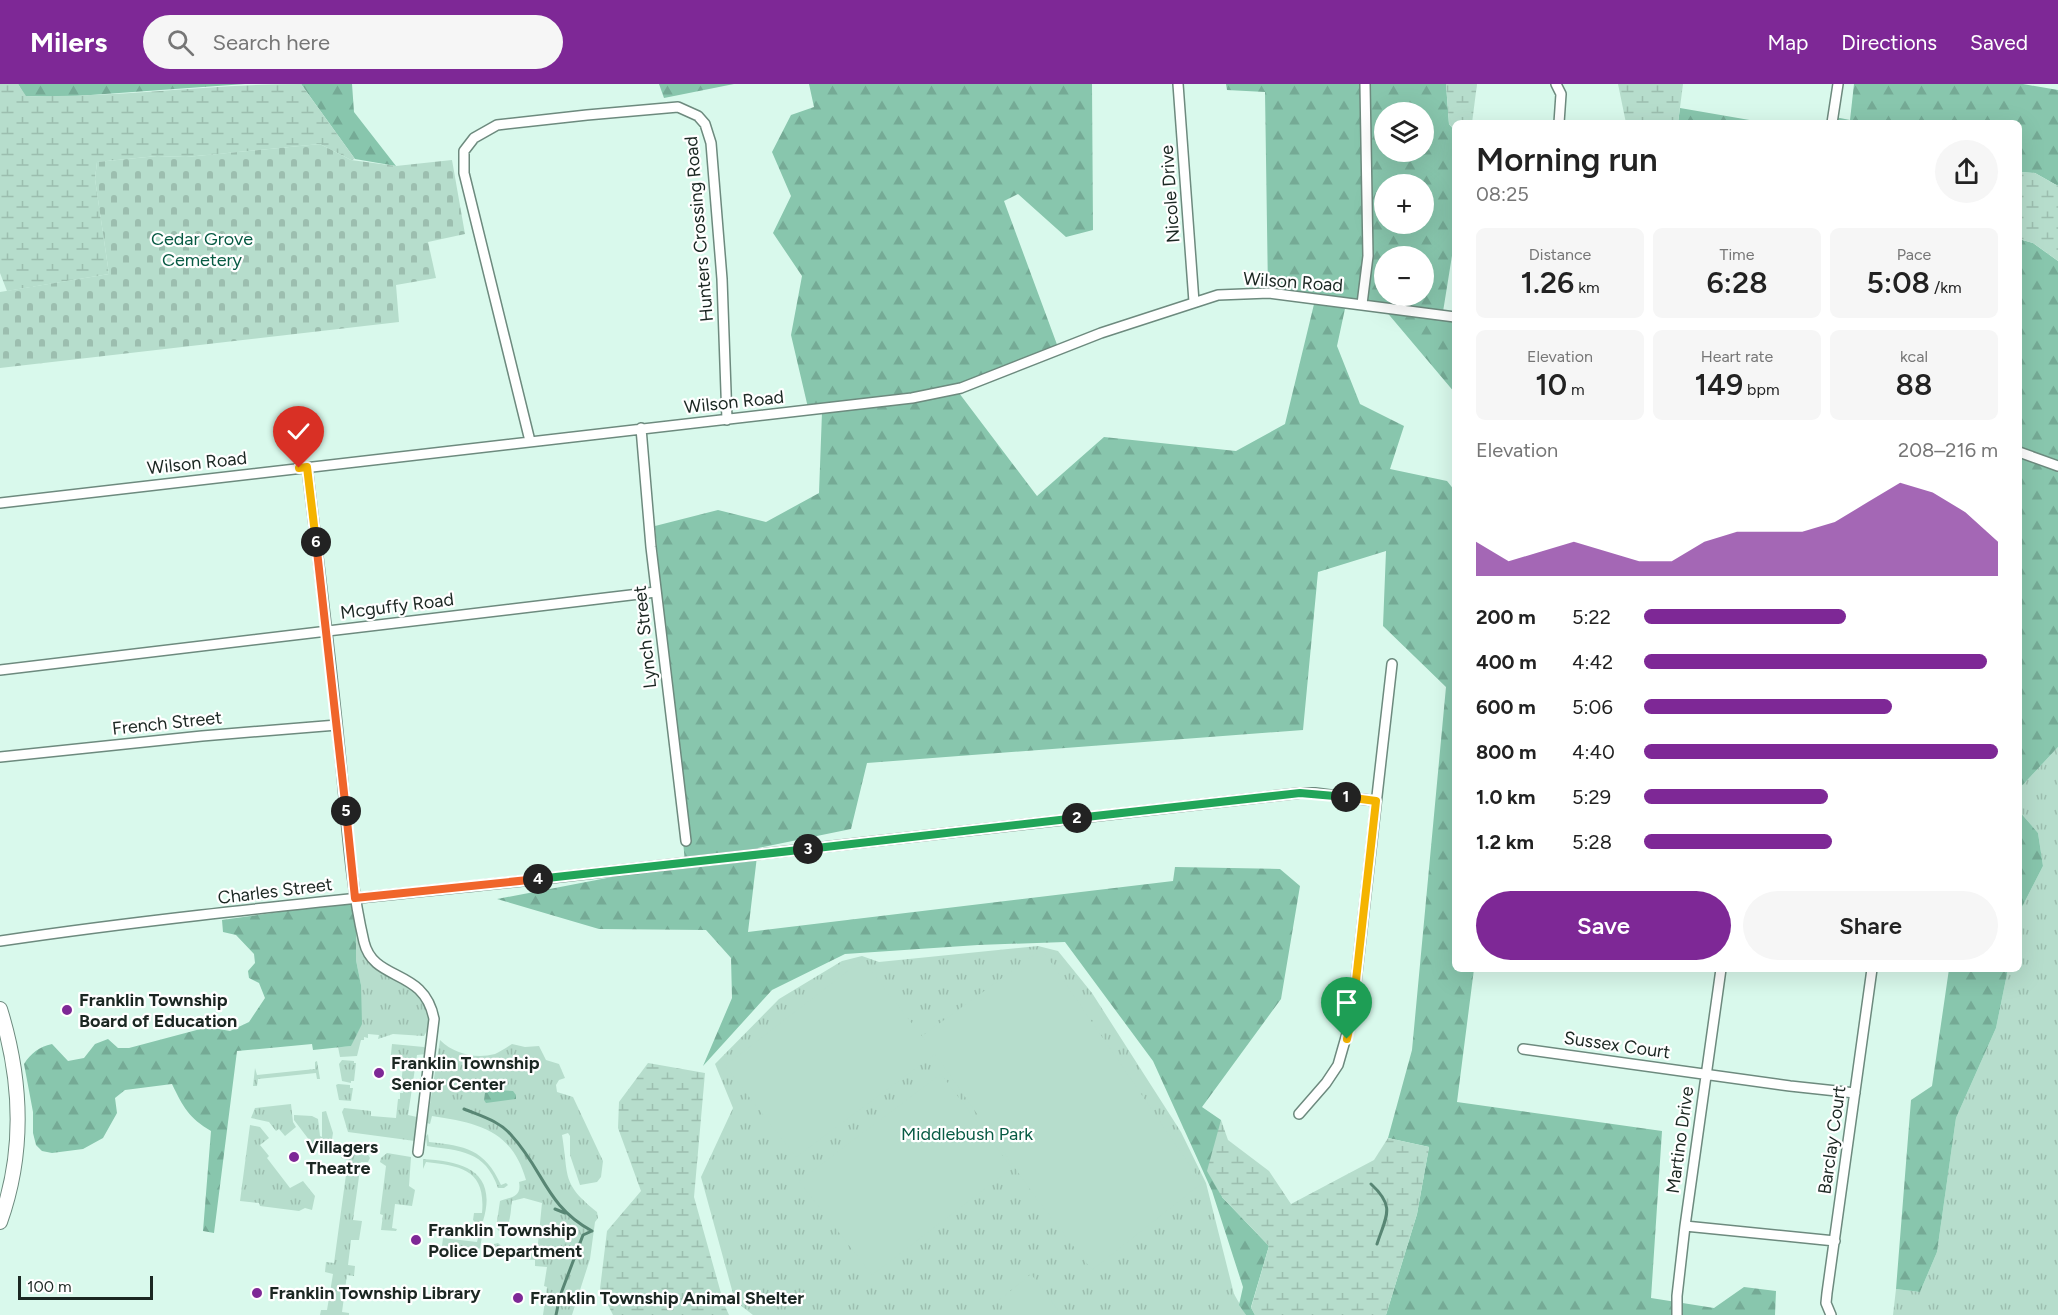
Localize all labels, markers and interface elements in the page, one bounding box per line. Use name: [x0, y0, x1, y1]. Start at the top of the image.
search box: [143, 15, 563, 69]
text: Milers: [30, 25, 107, 59]
icon: search: [164, 26, 197, 59]
text: Search here: [212, 29, 330, 56]
text: Map: [1767, 30, 1808, 55]
text: Directions: [1841, 30, 1937, 55]
text: Saved: [1970, 30, 2028, 55]
map controls: [1374, 102, 1434, 306]
button: layers: [1374, 102, 1434, 162]
street label: Hunters Crossing Road: [680, 135, 718, 323]
text: Morning run: [1476, 140, 1658, 179]
button: share: [1935, 140, 1998, 203]
street label: Nicole Drive: [1156, 144, 1184, 244]
button: +: [1374, 174, 1434, 234]
text: 08:25: [1476, 182, 1529, 206]
park label: Cedar Grove Cemetery: [151, 228, 253, 271]
text: Distance: [1529, 245, 1591, 264]
text: Time: [1720, 245, 1754, 264]
text: Pace: [1897, 245, 1931, 264]
button: −: [1374, 246, 1434, 306]
text: 1.26: [1520, 264, 1574, 301]
text: 6:28: [1706, 264, 1768, 301]
text: 5:08: [1866, 264, 1930, 301]
street label: Wilson Road: [1242, 268, 1344, 296]
text: km: [1574, 278, 1600, 297]
text: /km: [1930, 278, 1962, 297]
text: Elevation: [1527, 347, 1593, 366]
text: Heart rate: [1701, 347, 1773, 366]
text: kcal: [1900, 347, 1928, 366]
text: 10: [1535, 366, 1567, 403]
text: 149: [1694, 366, 1743, 403]
text: 88: [1896, 366, 1932, 403]
text: m: [1567, 380, 1585, 399]
text: bpm: [1743, 380, 1780, 399]
street label: Wilson Road: [683, 386, 785, 418]
pin: [273, 406, 324, 468]
icon: check: [282, 415, 315, 448]
text: Elevation: [1476, 438, 1558, 462]
text: 208–216 m: [1898, 438, 1998, 462]
street label: Wilson Road: [146, 447, 248, 479]
pin: 6: [301, 527, 331, 557]
text: 6: [311, 532, 321, 551]
street label: Lynch Street: [629, 584, 661, 690]
street label: Mcguffy Road: [339, 588, 455, 624]
text: 200 m: [1476, 605, 1536, 629]
text: 5:22: [1572, 605, 1611, 629]
text: 400 m: [1476, 650, 1537, 674]
text: 4:42: [1572, 650, 1613, 674]
text: 600 m: [1476, 695, 1536, 719]
text: 5:06: [1572, 695, 1613, 719]
street label: French Street: [111, 706, 223, 740]
text: 800 m: [1476, 740, 1536, 764]
text: 4:40: [1572, 740, 1615, 764]
pin: 1: [1331, 782, 1361, 812]
text: 1.0 km: [1476, 785, 1535, 809]
text: 5:29: [1572, 785, 1611, 809]
text: 1: [1343, 787, 1349, 806]
pin: 5: [331, 796, 361, 826]
text: 5: [341, 801, 351, 820]
pin: 2: [1062, 803, 1092, 833]
text: 2: [1072, 808, 1082, 827]
text: 1.2 km: [1476, 830, 1534, 854]
text: 5:28: [1572, 830, 1612, 854]
pin: 3: [793, 834, 823, 864]
text: 3: [804, 839, 812, 858]
pin: 4: [523, 864, 553, 894]
text: 4: [533, 869, 543, 888]
street label: Charles Street: [216, 873, 334, 909]
button: Save: [1476, 891, 1731, 960]
button: Share: [1743, 891, 1998, 960]
pin: [1321, 977, 1372, 1039]
icon: arrive: [1330, 986, 1363, 1019]
place label: Franklin Township Board of Education: [79, 989, 237, 1032]
marker: Franklin Township Board of Education: [60, 1003, 74, 1017]
street label: Sussex Court: [1563, 1027, 1672, 1063]
place label: Franklin Township Senior Center: [391, 1052, 540, 1095]
marker: Franklin Township Senior Center: [372, 1066, 386, 1080]
street label: Barclay Court: [1814, 1084, 1851, 1196]
street label: Martino Drive: [1662, 1085, 1698, 1195]
park label: Middlebush Park: [901, 1123, 1033, 1145]
place label: Villagers Theatre: [306, 1136, 379, 1179]
marker: Villagers Theatre: [287, 1150, 301, 1164]
place label: Franklin Township Police Department: [428, 1219, 583, 1262]
marker: Franklin Township Police Department: [409, 1233, 423, 1247]
scale bar: [18, 1273, 153, 1300]
text: 100 m: [27, 1277, 72, 1296]
place label: Franklin Township Library: [269, 1282, 481, 1304]
marker: Franklin Township Library: [250, 1286, 264, 1300]
place label: Franklin Township Animal Shelter: [530, 1287, 804, 1309]
marker: Franklin Township Animal Shelter: [511, 1291, 525, 1305]

